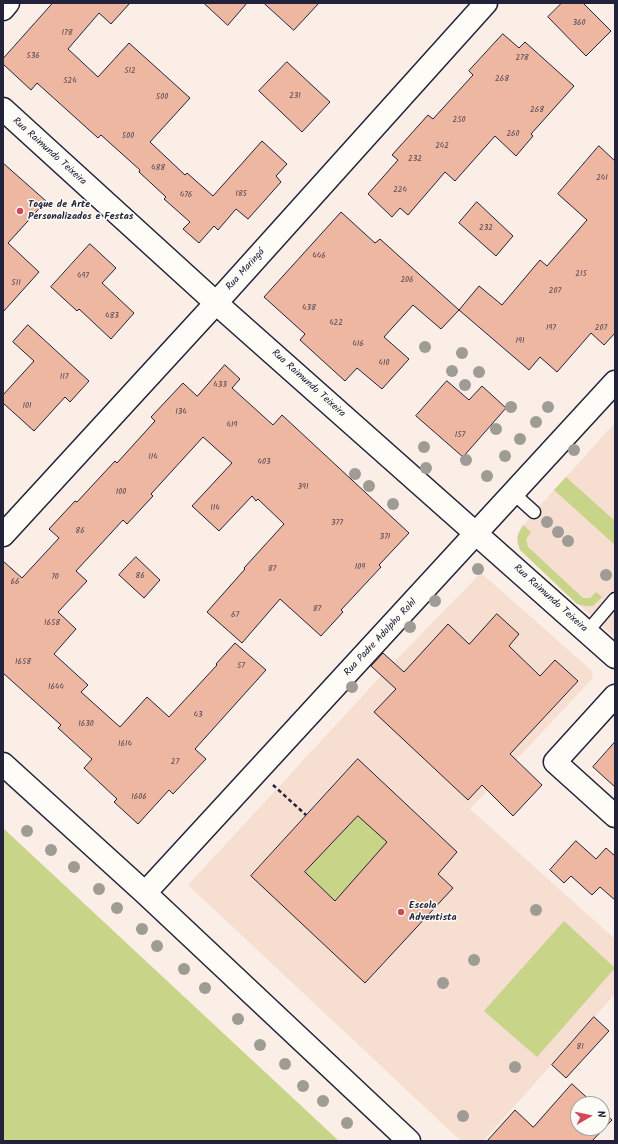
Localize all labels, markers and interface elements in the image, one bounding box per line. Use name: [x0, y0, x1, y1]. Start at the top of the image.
house number: 360: [572, 19, 586, 29]
house number: 178: [61, 29, 73, 39]
house number: 536: [26, 52, 40, 62]
house number: 278: [515, 54, 529, 64]
house number: 512: [124, 67, 136, 77]
house number: 268: [495, 75, 509, 85]
house number: 524: [63, 77, 77, 87]
house number: 231: [289, 92, 301, 102]
house number: 500: [156, 93, 168, 103]
house number: 268: [530, 106, 544, 116]
street label: Rua Raimundo Teixeira: [10, 116, 88, 188]
house number: 250: [453, 116, 465, 126]
house number: 260: [506, 130, 520, 140]
house number: 500: [122, 132, 134, 142]
house number: 242: [435, 142, 449, 152]
house number: 232: [408, 155, 422, 165]
house number: 488: [151, 164, 165, 174]
house number: 241: [596, 174, 608, 184]
house number: 224: [393, 186, 407, 196]
house number: 185: [235, 190, 247, 200]
house number: 476: [180, 191, 192, 201]
place label: Toque de Arte Personalizados e Festas: [28, 199, 133, 222]
marker: Toque de Arte Personalizados e Festas: [15, 206, 25, 216]
house number: 232: [479, 224, 493, 234]
street label: Rua Maringá: [224, 247, 268, 293]
house number: 446: [312, 252, 326, 262]
house number: 215: [575, 270, 587, 280]
house number: 497: [77, 272, 89, 282]
house number: 206: [400, 276, 414, 286]
house number: 511: [11, 279, 21, 289]
house number: 207: [549, 287, 561, 297]
house number: 438: [302, 304, 316, 314]
house number: 483: [105, 312, 119, 322]
house number: 422: [329, 319, 343, 329]
house number: 197: [546, 324, 556, 334]
house number: 207: [595, 324, 607, 334]
house number: 191: [516, 337, 524, 347]
house number: 416: [352, 340, 364, 350]
street label: Rua Raimundo Teixeira: [269, 348, 347, 420]
house number: 410: [379, 359, 389, 369]
house number: 117: [60, 373, 68, 383]
house number: 433: [213, 381, 227, 391]
house number: 101: [22, 402, 32, 412]
house number: 134: [175, 408, 187, 418]
house number: 419: [227, 421, 237, 431]
house number: 157: [455, 431, 465, 441]
house number: 114: [148, 453, 158, 463]
house number: 403: [258, 458, 270, 468]
house number: 391: [298, 483, 308, 493]
house number: 100: [116, 488, 126, 498]
house number: 114: [210, 504, 220, 514]
house number: 377: [331, 519, 343, 529]
house number: 86: [75, 527, 85, 537]
house number: 371: [380, 533, 390, 543]
house number: 109: [355, 563, 365, 573]
street label: Rua Raimundo Teixeira: [511, 563, 589, 635]
house number: 87: [268, 565, 276, 575]
house number: 86: [135, 572, 145, 582]
house number: 70: [51, 573, 59, 583]
house number: 66: [11, 578, 19, 588]
street label: Rua Padre Adolpho Rohl: [342, 597, 420, 679]
house number: 87: [313, 605, 321, 615]
house number: 67: [231, 611, 239, 621]
house number: 1658: [44, 619, 60, 629]
house number: 1658: [15, 658, 31, 668]
house number: 57: [237, 662, 245, 672]
house number: 1644: [48, 683, 64, 693]
house number: 43: [194, 711, 202, 721]
house number: 1630: [78, 720, 94, 730]
house number: 1614: [118, 740, 132, 750]
house number: 27: [171, 758, 179, 768]
house number: 1606: [131, 793, 147, 803]
place label: Escola Adventista: [409, 900, 457, 924]
marker: Escola Adventista: [396, 907, 406, 917]
house number: 81: [576, 1043, 584, 1053]
north arrow: [570, 1096, 610, 1136]
text: N: [591, 1109, 610, 1119]

